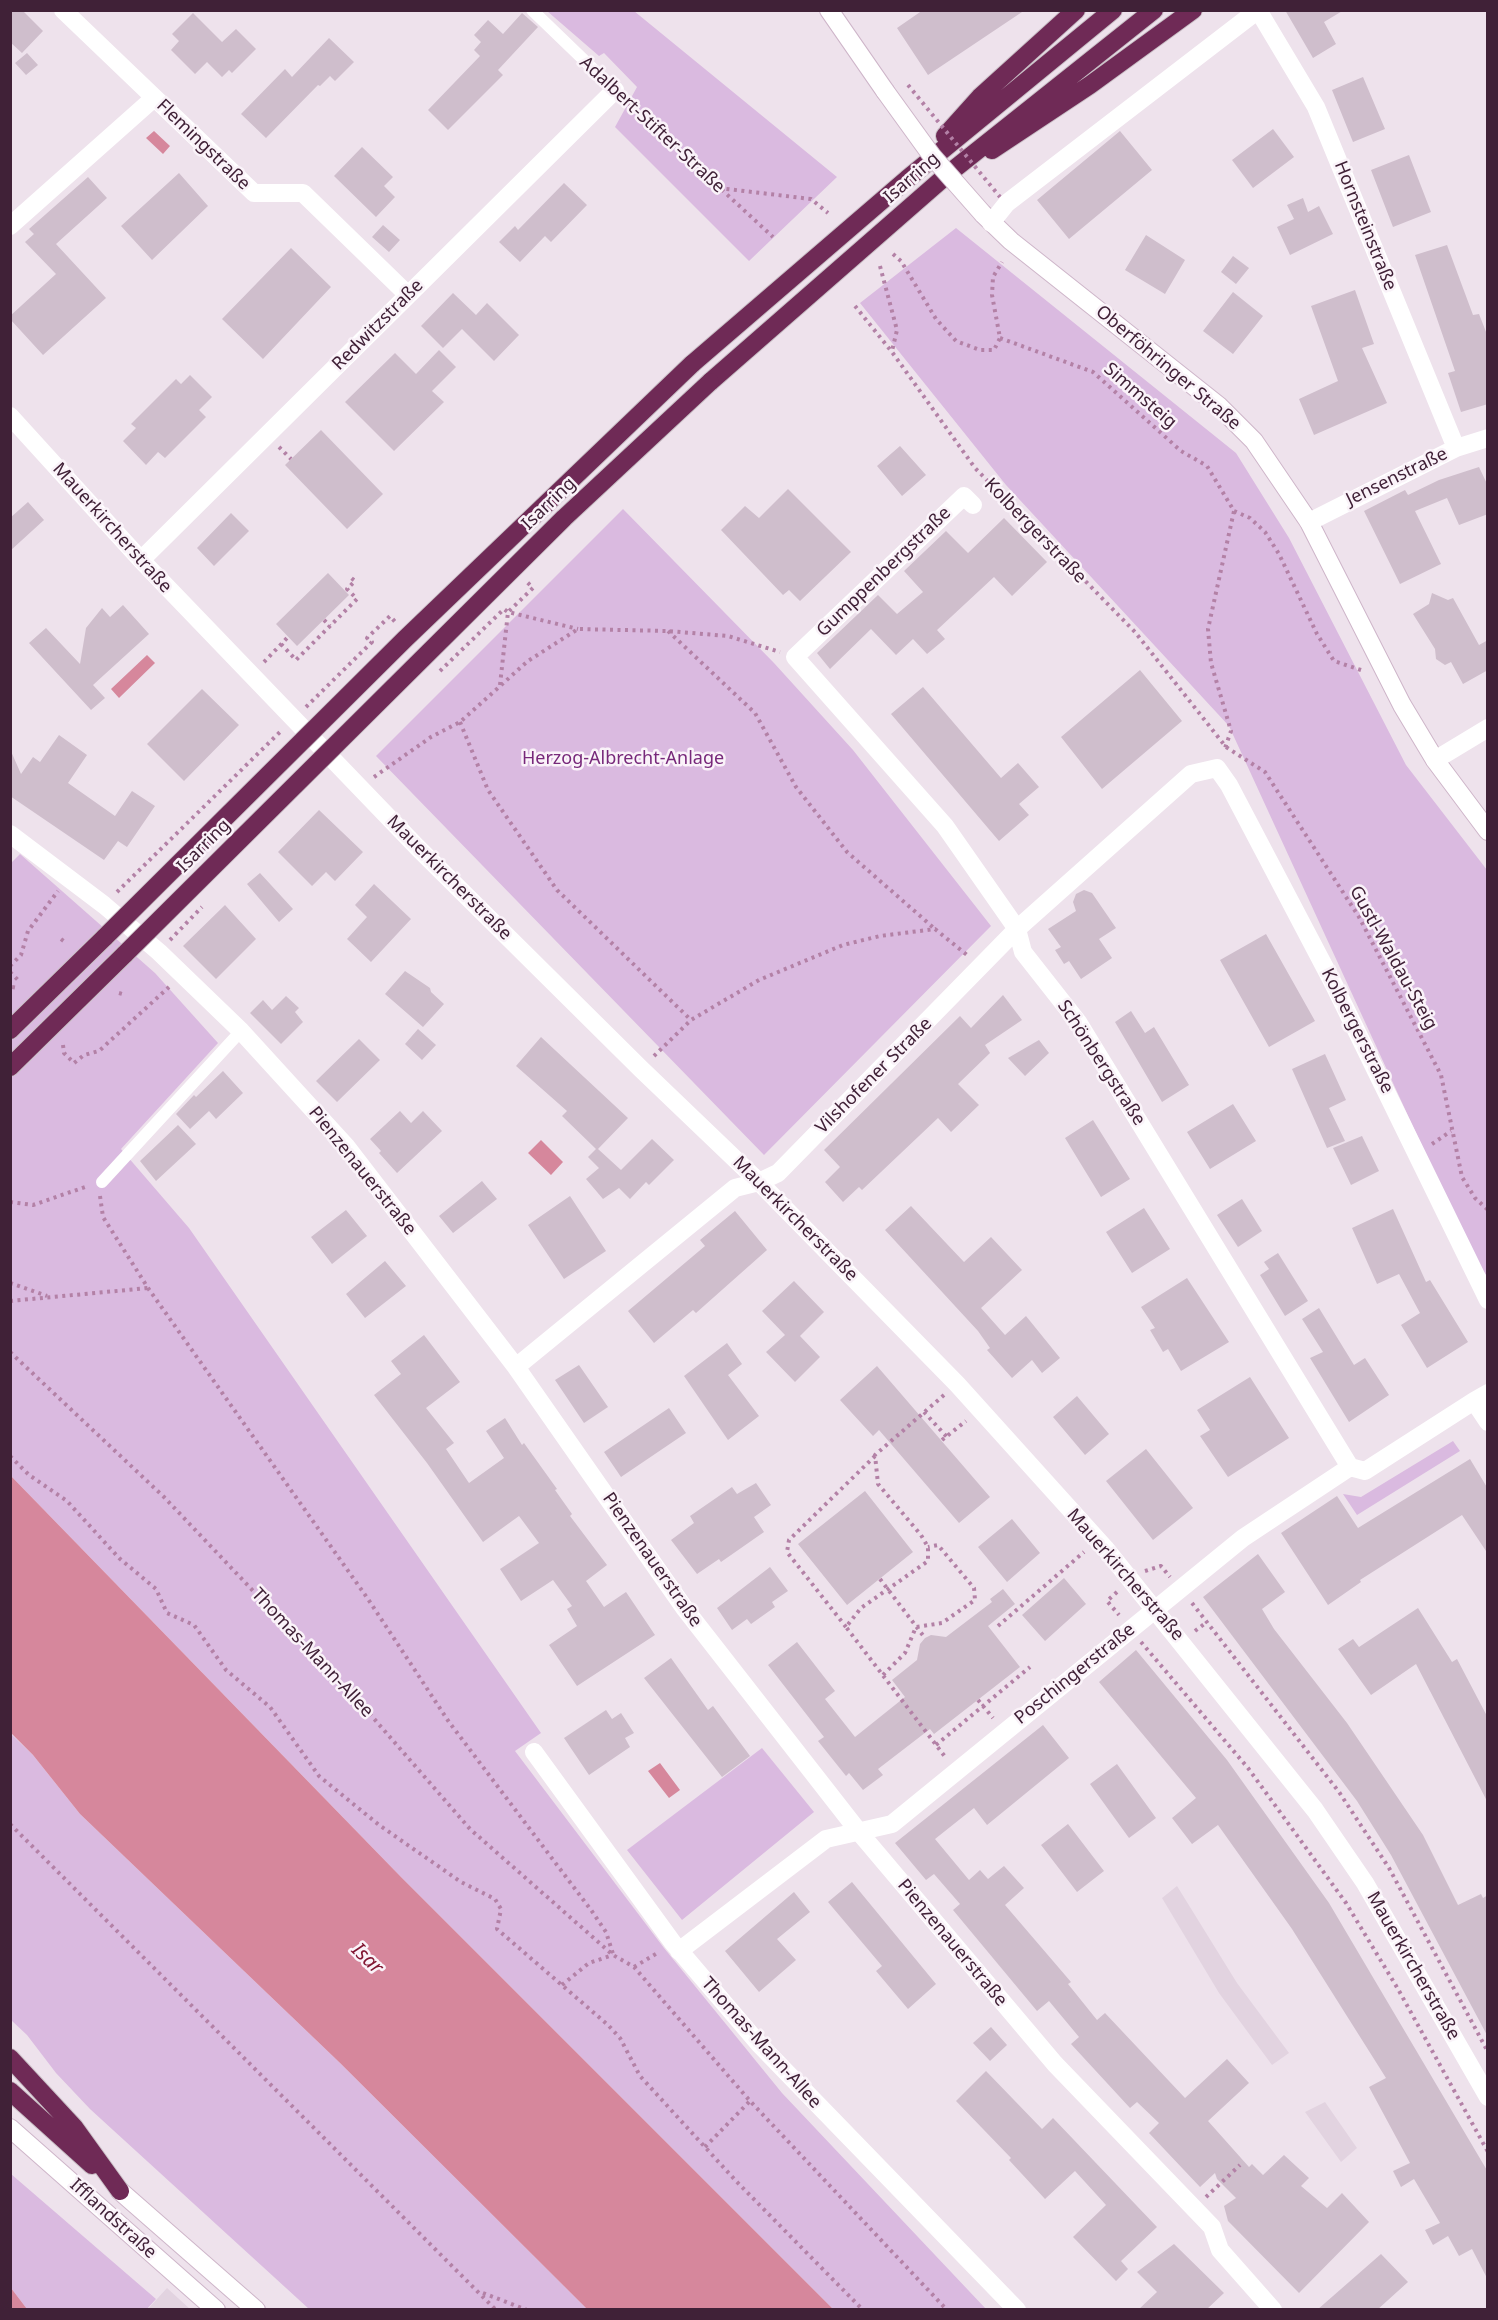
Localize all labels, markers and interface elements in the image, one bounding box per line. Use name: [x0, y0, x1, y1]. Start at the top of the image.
street label: Adalbert-Stifter-Straße: [575, 52, 729, 198]
street label: Flemingstraße: [152, 95, 254, 195]
street label: Isarring: [880, 148, 944, 208]
street label: Hornsteinstraße: [1329, 158, 1401, 294]
street label: Redwitzstraße: [328, 275, 428, 375]
street label: Oberföhringer Straße: [1091, 301, 1245, 435]
street label: Simmsteig: [1099, 359, 1181, 433]
street label: Jensenstraße: [1343, 443, 1451, 511]
street label: Mauerkircherstraße: [48, 458, 176, 598]
street label: Isarring: [518, 473, 580, 535]
street label: Kolbergerstraße: [979, 474, 1091, 588]
street label: Gumppenbergstraße: [813, 502, 955, 642]
park label: Herzog-Albrecht-Anlage: [522, 748, 724, 770]
street label: Mauerkircherstraße: [382, 811, 516, 945]
street label: Isarring: [173, 815, 235, 877]
street label: Gustl-Waldau-Steig: [1344, 882, 1442, 1034]
street label: Kolbergerstraße: [1316, 965, 1398, 1097]
street label: Schönbergstraße: [1052, 996, 1150, 1130]
street label: Vilshofener Straße: [811, 1013, 937, 1139]
street label: Pienzenauerstraße: [304, 1102, 420, 1240]
street label: Mauerkircherstraße: [728, 1152, 862, 1286]
street label: Pienzenauerstraße: [598, 1489, 706, 1631]
street label: Mauerkircherstraße: [1062, 1505, 1188, 1645]
street label: Thomas-Mann-Allee: [246, 1584, 378, 1722]
street label: Poschingerstraße: [1011, 1619, 1139, 1729]
street label: Pienzenauerstraße: [893, 1875, 1011, 2011]
street label: Mauerkircherstraße: [1362, 1888, 1464, 2044]
water label: Isar: [346, 1938, 388, 1980]
street label: Thomas-Mann-Allee: [696, 1973, 826, 2113]
street label: Ifflandstraße: [65, 2174, 161, 2264]

